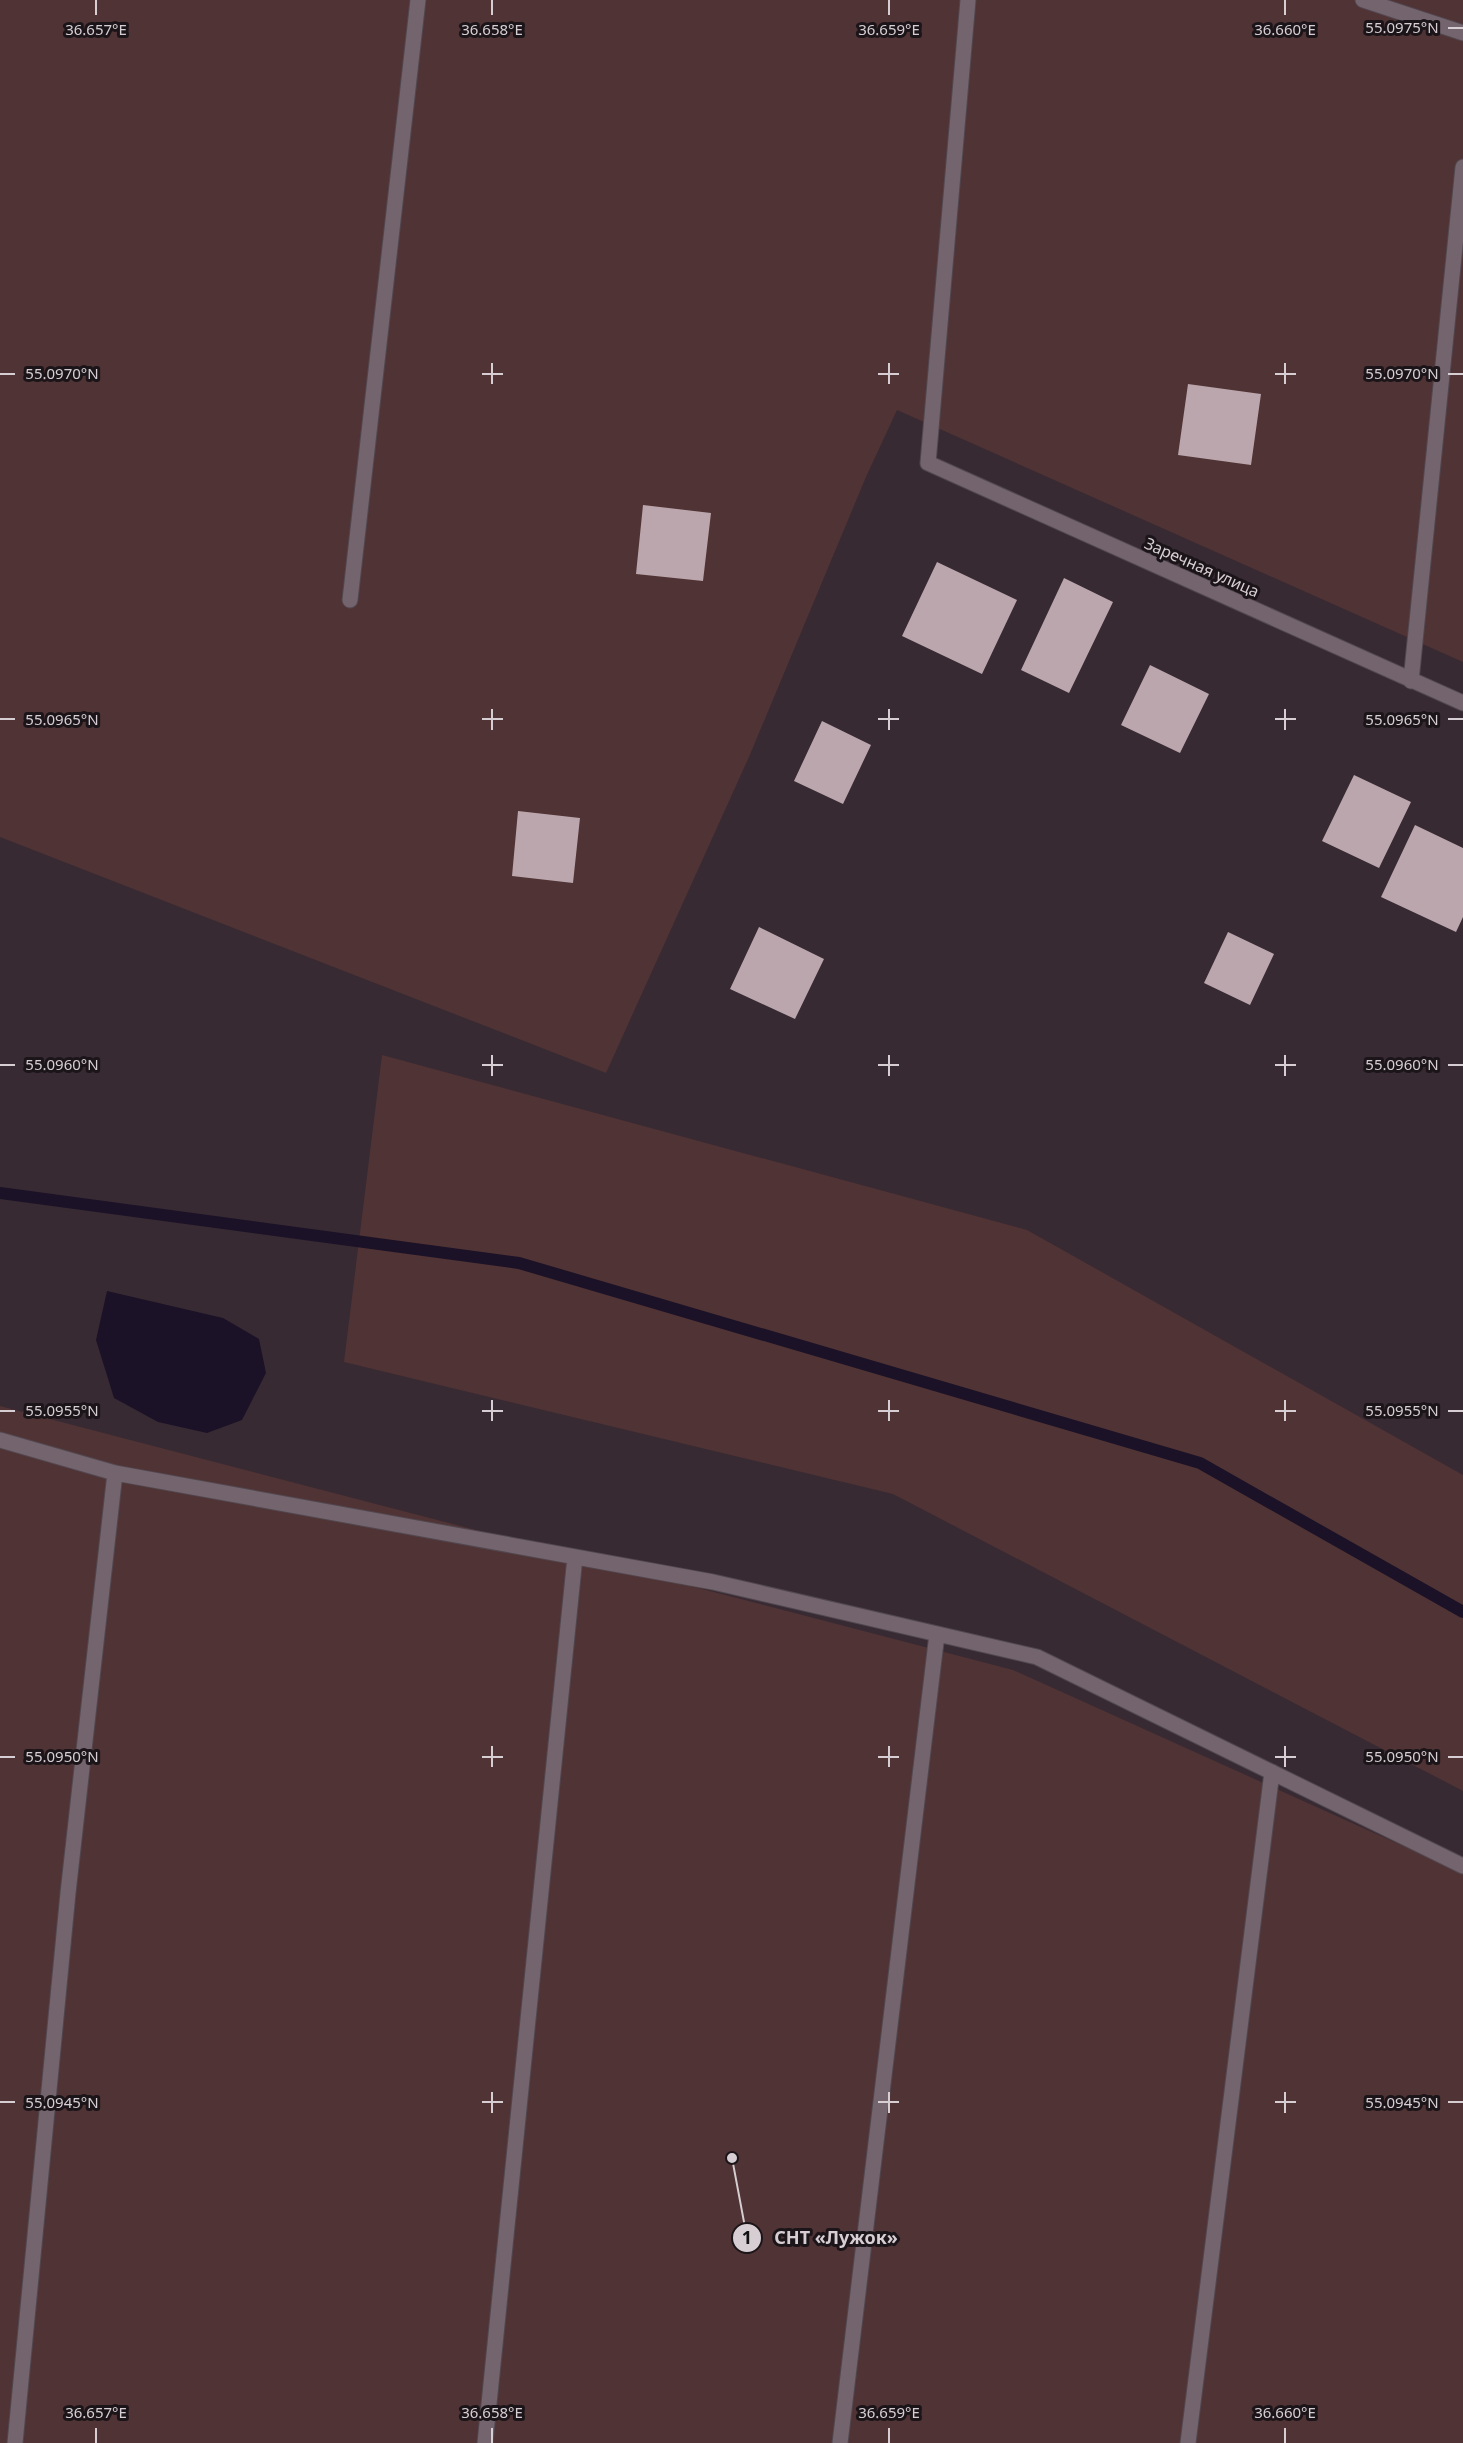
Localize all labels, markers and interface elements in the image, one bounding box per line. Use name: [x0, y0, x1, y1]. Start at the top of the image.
text: 55.0975°N: [1365, 17, 1439, 37]
text: 36.657°E: [65, 19, 127, 39]
text: 36.658°E: [461, 19, 523, 39]
text: 36.659°E: [858, 19, 920, 39]
text: 36.660°E: [1254, 19, 1316, 39]
text: 55.0970°N: [25, 363, 99, 383]
text: 55.0970°N: [1365, 363, 1439, 383]
street label: Заречная улица: [1141, 532, 1263, 602]
text: 55.0965°N: [25, 709, 99, 729]
text: 55.0965°N: [1365, 709, 1439, 729]
text: 55.0960°N: [25, 1054, 99, 1074]
text: 55.0960°N: [1365, 1054, 1439, 1074]
text: 55.0955°N: [25, 1400, 99, 1420]
text: 55.0955°N: [1365, 1400, 1439, 1420]
text: 55.0950°N: [25, 1746, 99, 1766]
text: 55.0950°N: [1365, 1746, 1439, 1766]
text: 55.0945°N: [25, 2092, 99, 2112]
text: 55.0945°N: [1365, 2092, 1439, 2112]
callout: СНТ «Лужок»: [732, 2220, 910, 2256]
text: 1: [742, 2225, 752, 2249]
text: СНТ «Лужок»: [774, 2225, 898, 2249]
text: 36.657°E: [65, 2402, 127, 2422]
text: 36.658°E: [461, 2402, 523, 2422]
text: 36.659°E: [858, 2402, 920, 2422]
text: 36.660°E: [1254, 2402, 1316, 2422]

